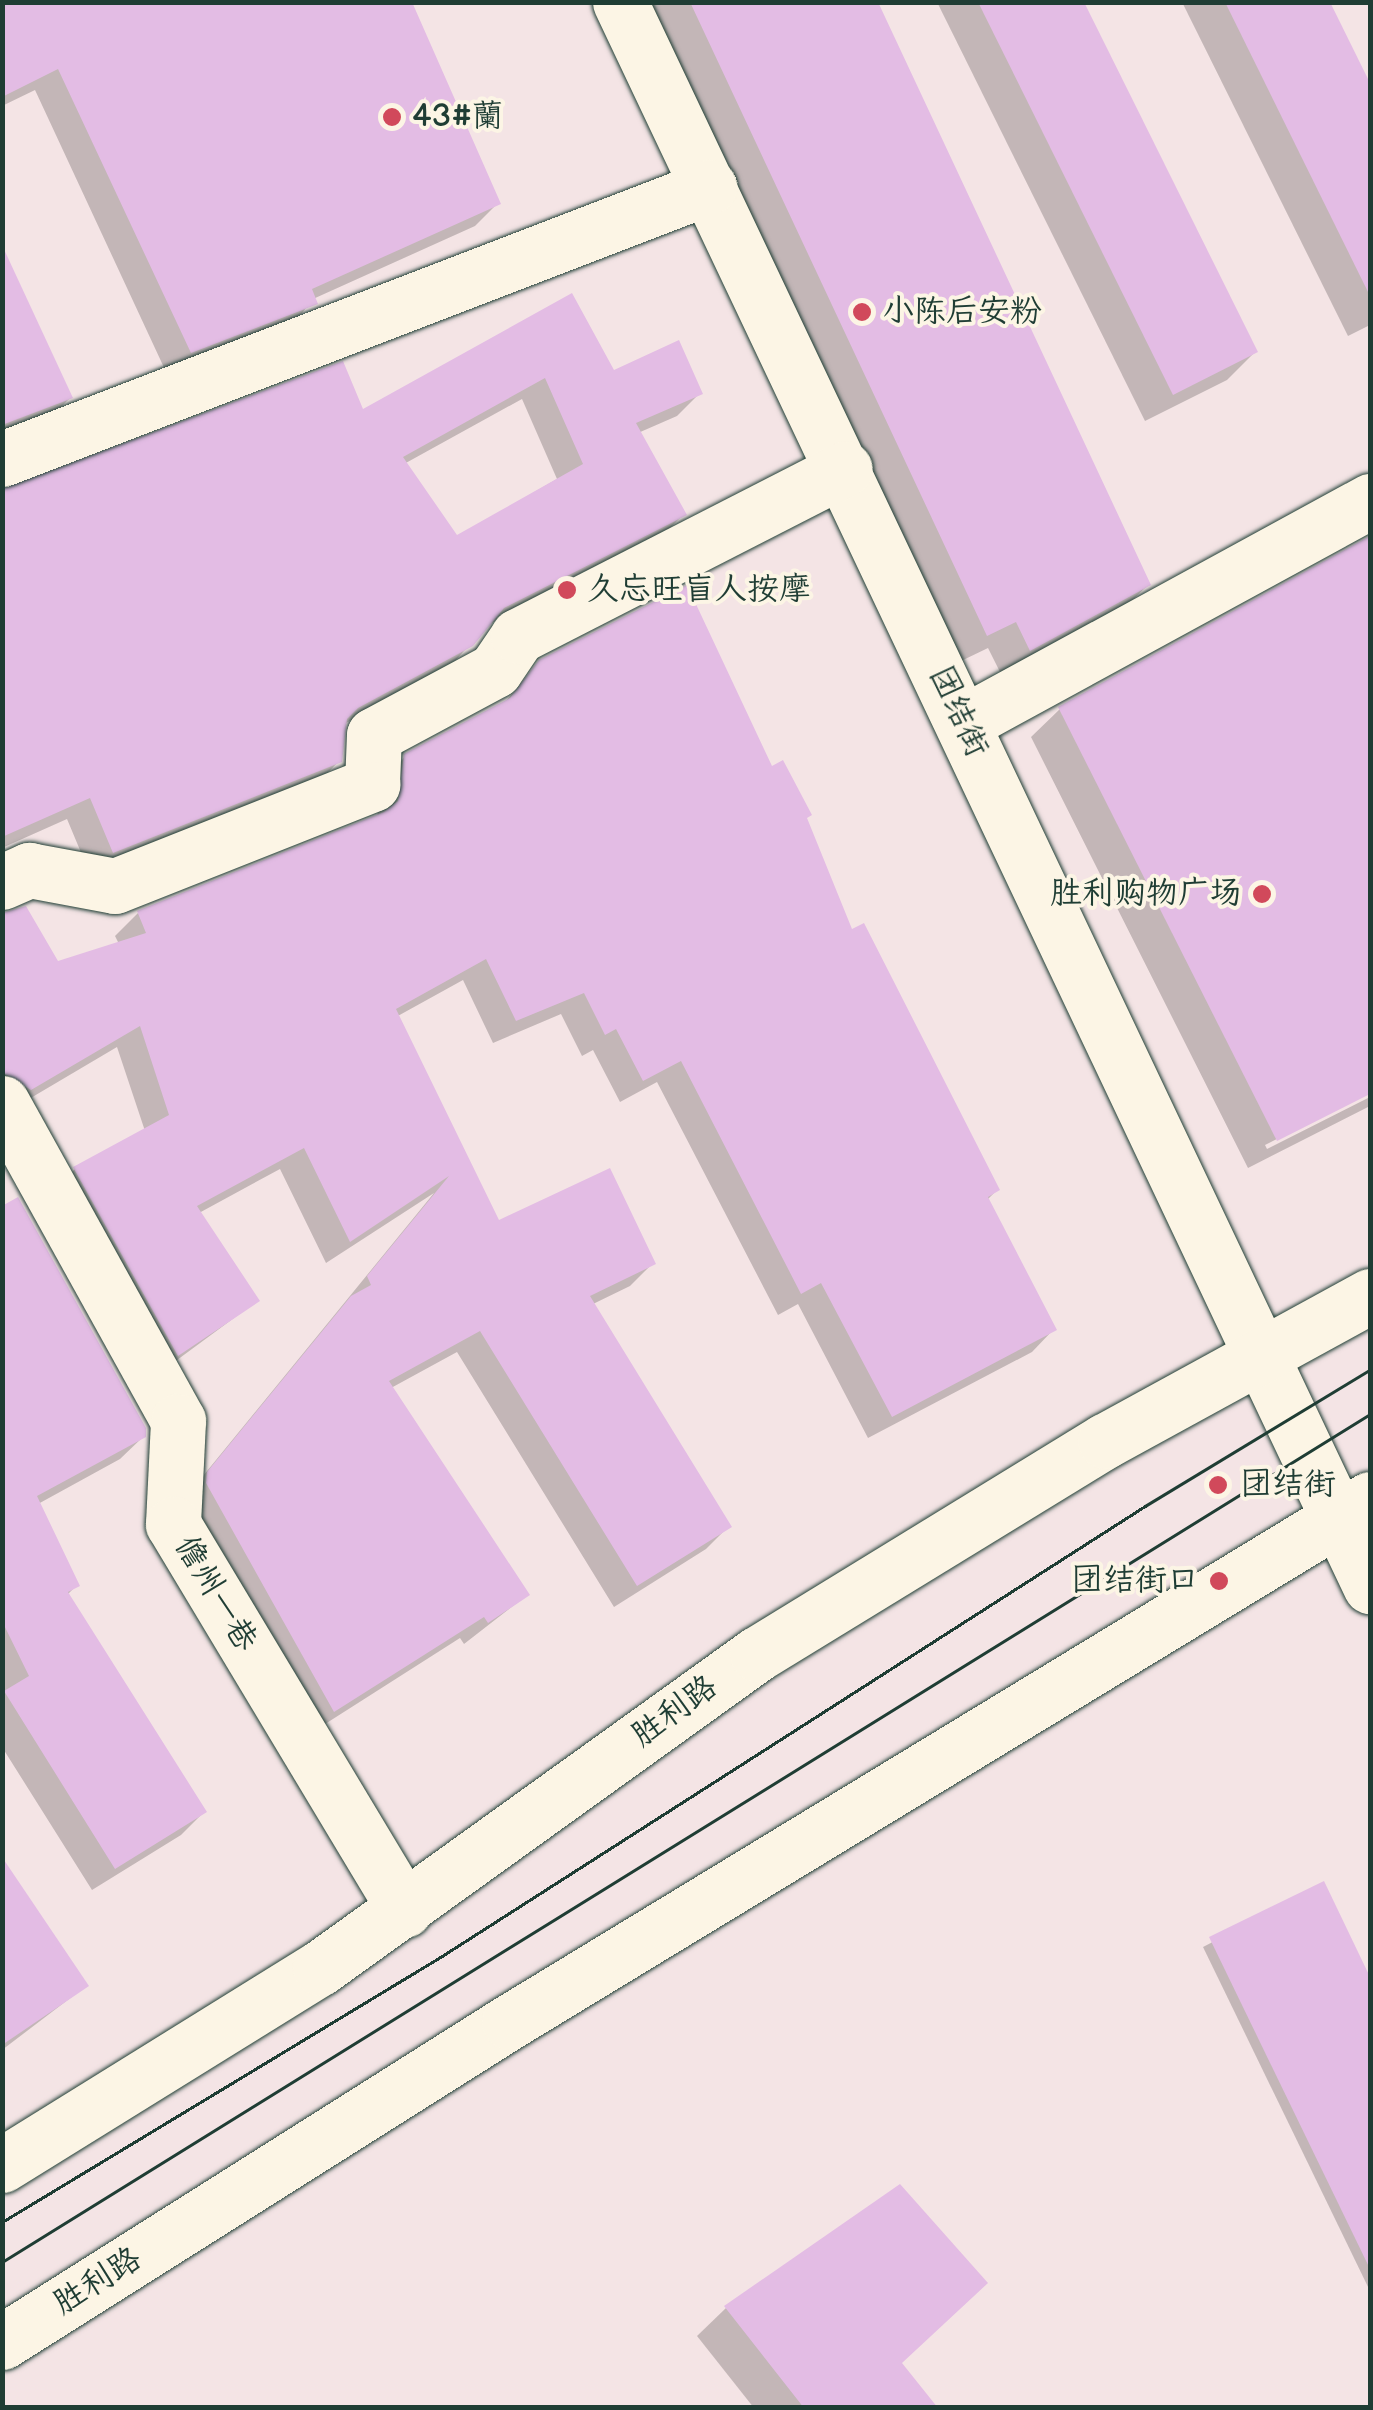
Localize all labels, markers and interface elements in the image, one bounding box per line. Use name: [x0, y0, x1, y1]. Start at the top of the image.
place label: 43#蘭: [412, 98, 504, 136]
marker: 43#蘭: [381, 106, 403, 128]
place label: 小陈后安粉: [882, 293, 1042, 331]
marker: 小陈后安粉: [851, 301, 873, 323]
place label: 久忘旺盲人按摩: [587, 571, 811, 609]
marker: 久忘旺盲人按摩: [556, 579, 578, 601]
street label: 团结街: [920, 660, 996, 764]
place label: 胜利购物广场: [1050, 875, 1242, 913]
marker: 胜利购物广场: [1251, 883, 1273, 905]
place label: 团结街: [1240, 1466, 1336, 1504]
marker: 团结街: [1205, 1472, 1231, 1498]
street label: 儋州一巷: [166, 1529, 264, 1659]
place label: 团结街口: [1071, 1562, 1199, 1600]
marker: 团结街口: [1208, 1570, 1230, 1592]
street label: 胜利路: [625, 1668, 725, 1756]
street label: 胜利路: [47, 2240, 149, 2324]

